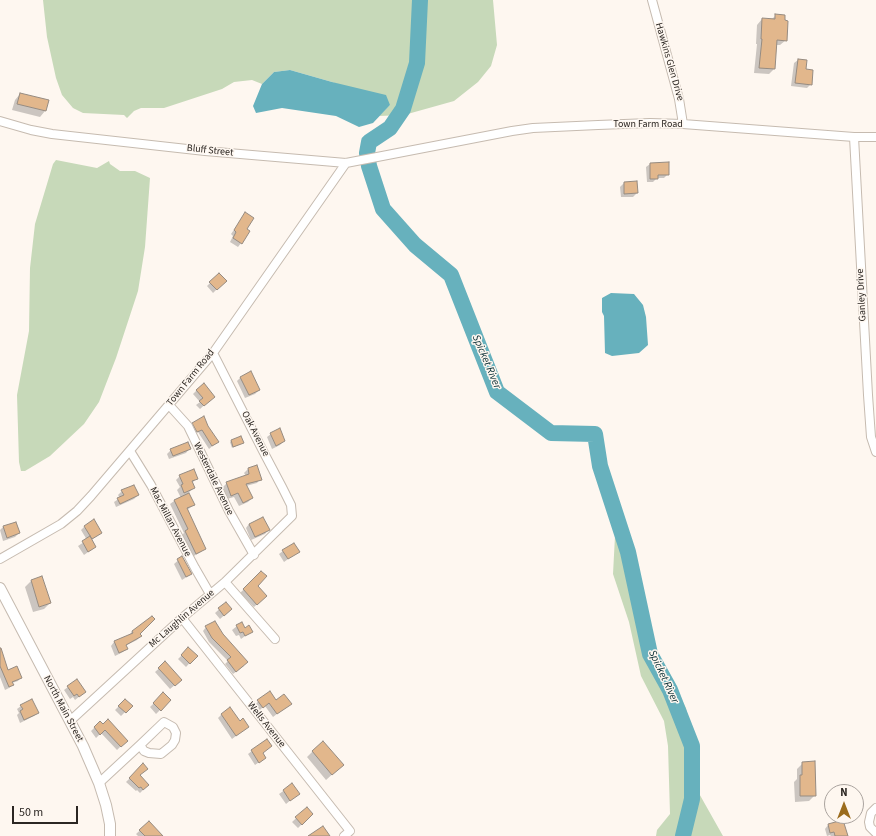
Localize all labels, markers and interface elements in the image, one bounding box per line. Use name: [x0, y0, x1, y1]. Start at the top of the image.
street label: Hawkins Glen Drive: [652, 22, 686, 102]
street label: Town Farm Road: [613, 119, 683, 131]
street label: Bluff Street: [186, 143, 234, 159]
street label: Ganley Drive: [855, 268, 869, 322]
water label: Spicket River: [469, 333, 503, 391]
street label: Town Farm Road: [164, 347, 218, 409]
street label: Oak Avenue: [238, 409, 272, 459]
street label: Westerdale Avenue: [190, 441, 236, 517]
street label: Mac Millan Avenue: [147, 485, 193, 559]
street label: Mc Laughlin Avenue: [147, 587, 217, 651]
water label: Spicket River: [645, 648, 681, 706]
street label: North Main Street: [40, 674, 86, 744]
street label: Wells Avenue: [244, 700, 288, 750]
north arrow: [824, 784, 864, 824]
text: N: [840, 785, 848, 800]
scale bar: [14, 798, 80, 824]
text: 50 m: [19, 804, 43, 821]

